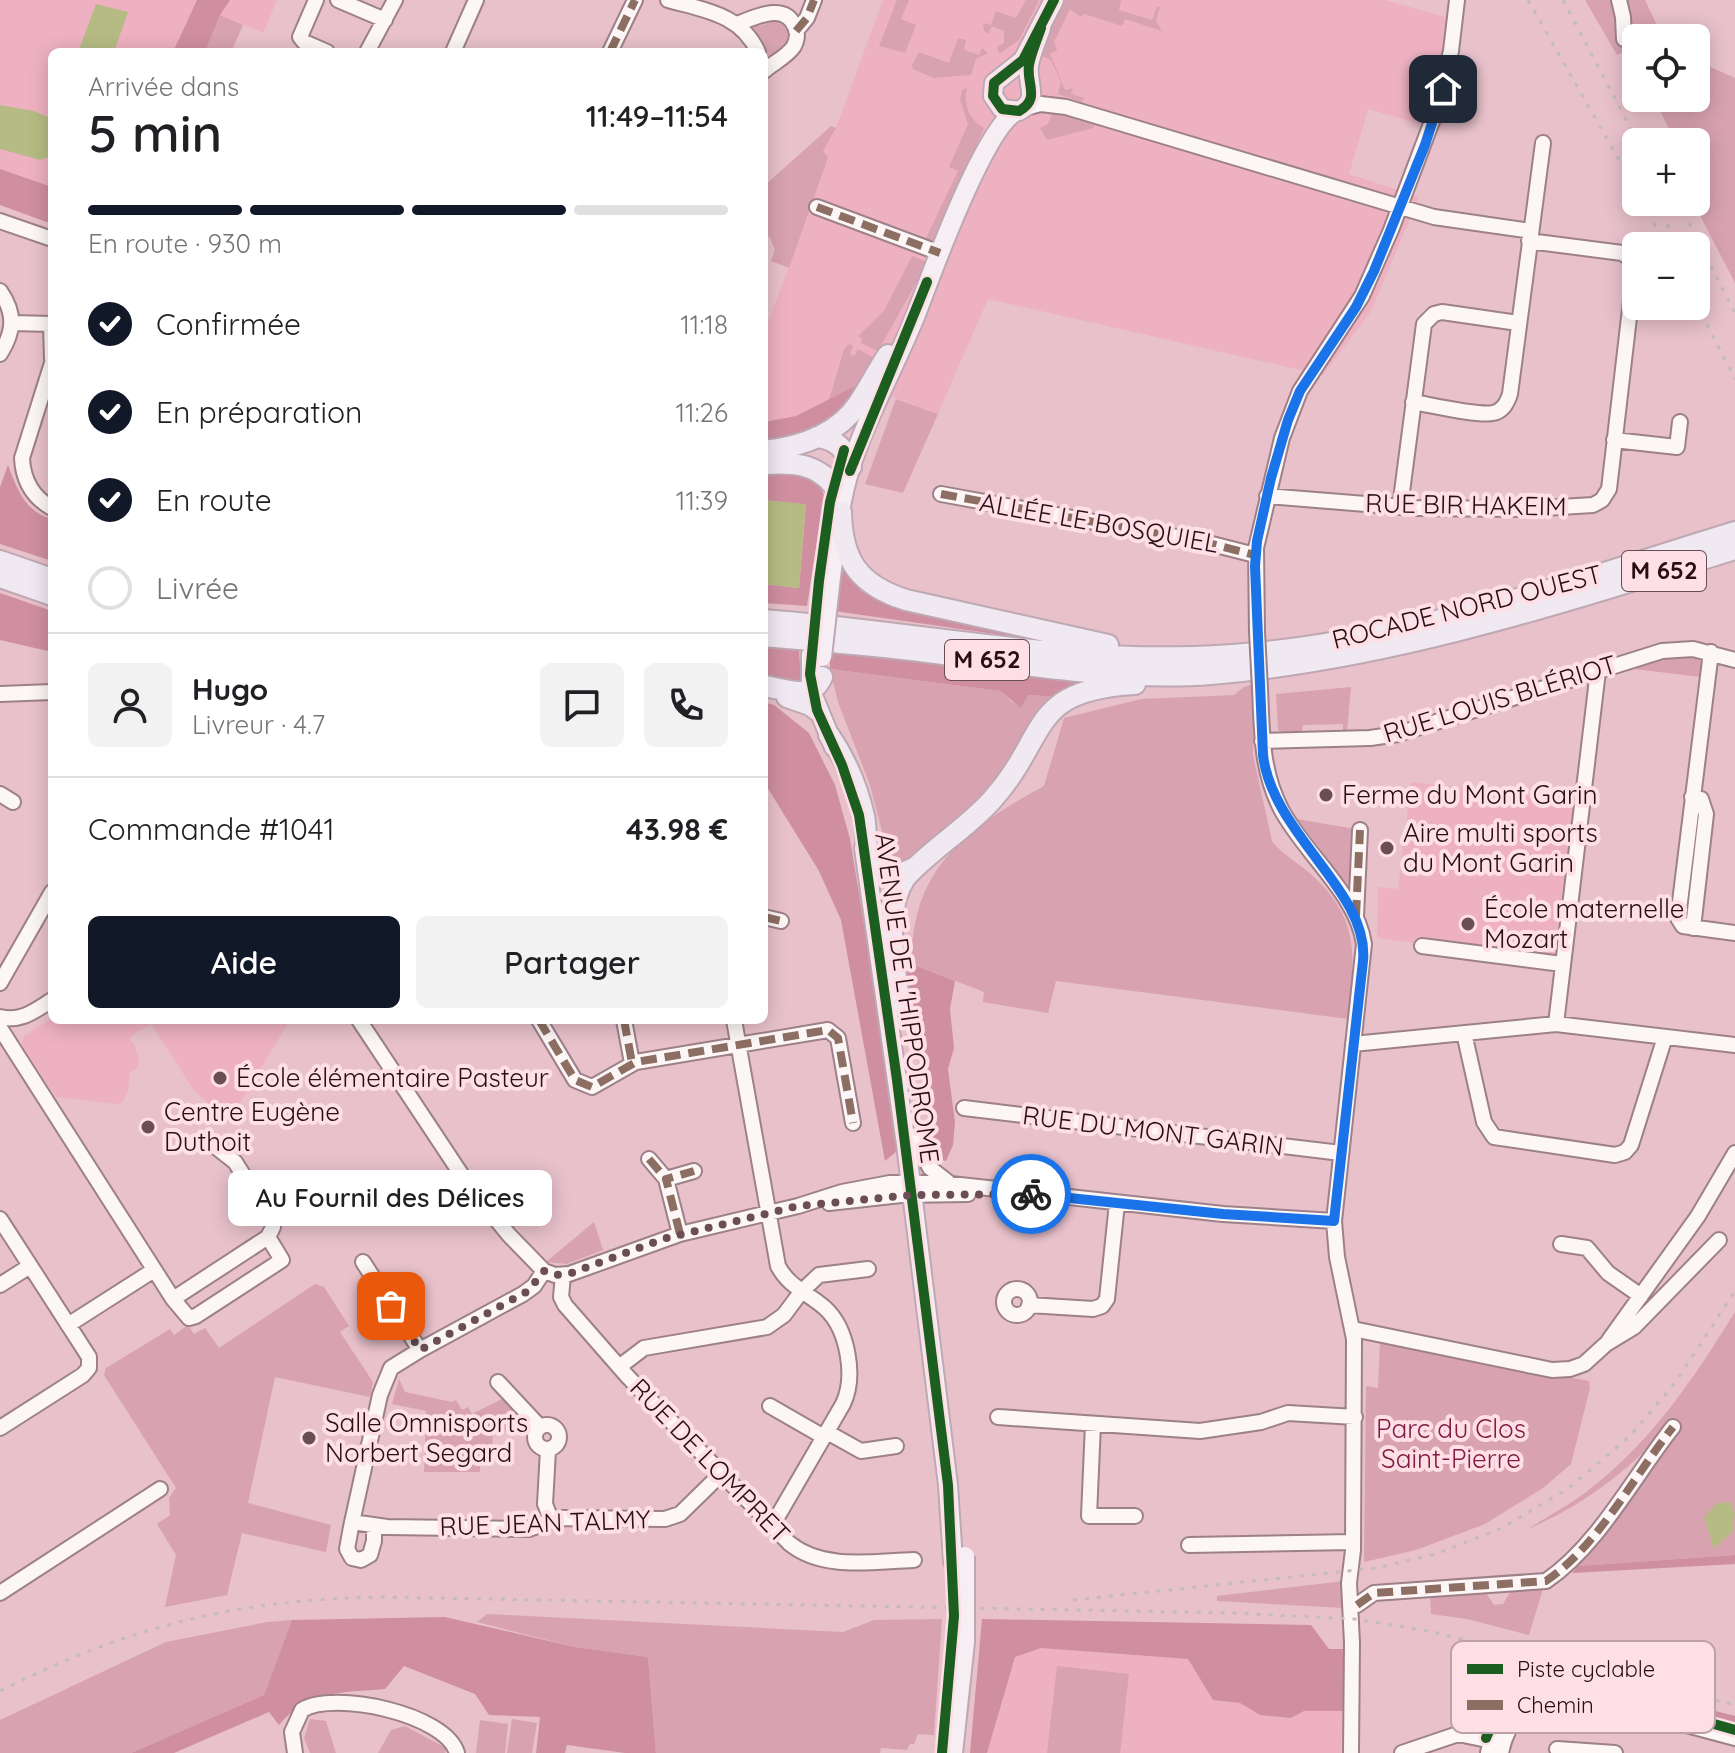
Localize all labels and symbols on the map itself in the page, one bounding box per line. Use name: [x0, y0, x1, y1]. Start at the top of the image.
pin: [1409, 55, 1477, 123]
street label: ALLÉE LE BOSQUIEL: [977, 485, 1221, 560]
street label: RUE BIR HAKEIM: [1365, 486, 1567, 523]
road number: M 652: [1622, 551, 1706, 591]
street label: ROCADE NORD OUEST: [1328, 557, 1605, 656]
road number: M 652: [945, 640, 1029, 680]
street label: RUE LOUIS BLÉRIOT: [1379, 647, 1621, 750]
place label: Ferme du Mont Garin: [1342, 778, 1598, 811]
marker: Ferme du Mont Garin: [1317, 786, 1335, 804]
place label: Aire multi sports du Mont Garin: [1403, 816, 1598, 879]
street label: AVENUE DE L'HIPPODROME: [868, 831, 947, 1165]
marker: Aire multi sports du Mont Garin: [1378, 839, 1396, 857]
place label: École maternelle Mozart: [1484, 892, 1684, 955]
marker: École maternelle Mozart: [1459, 915, 1477, 933]
place label: École élémentaire Pasteur: [236, 1061, 549, 1094]
marker: École élémentaire Pasteur: [211, 1069, 229, 1087]
place label: Centre Eugène Duthoit: [164, 1095, 340, 1158]
street label: RUE DU MONT GARIN: [1021, 1098, 1286, 1163]
marker: Centre Eugène Duthoit: [139, 1118, 157, 1136]
courier: [991, 1154, 1071, 1234]
callout: Au Fournil des Délices: [229, 1170, 553, 1226]
pin: [357, 1272, 425, 1340]
street label: RUE DE LOMPRET: [623, 1371, 797, 1550]
place label: Salle Omnisports Norbert Segard: [325, 1406, 528, 1469]
park label: Parc du Clos Saint-Pierre: [1376, 1412, 1526, 1475]
marker: Salle Omnisports Norbert Segard: [300, 1429, 318, 1447]
street label: RUE JEAN TALMY: [439, 1502, 652, 1543]
legend: [1451, 1641, 1715, 1733]
text: Piste cyclable: [1517, 1655, 1655, 1683]
text: Chemin: [1517, 1691, 1594, 1719]

